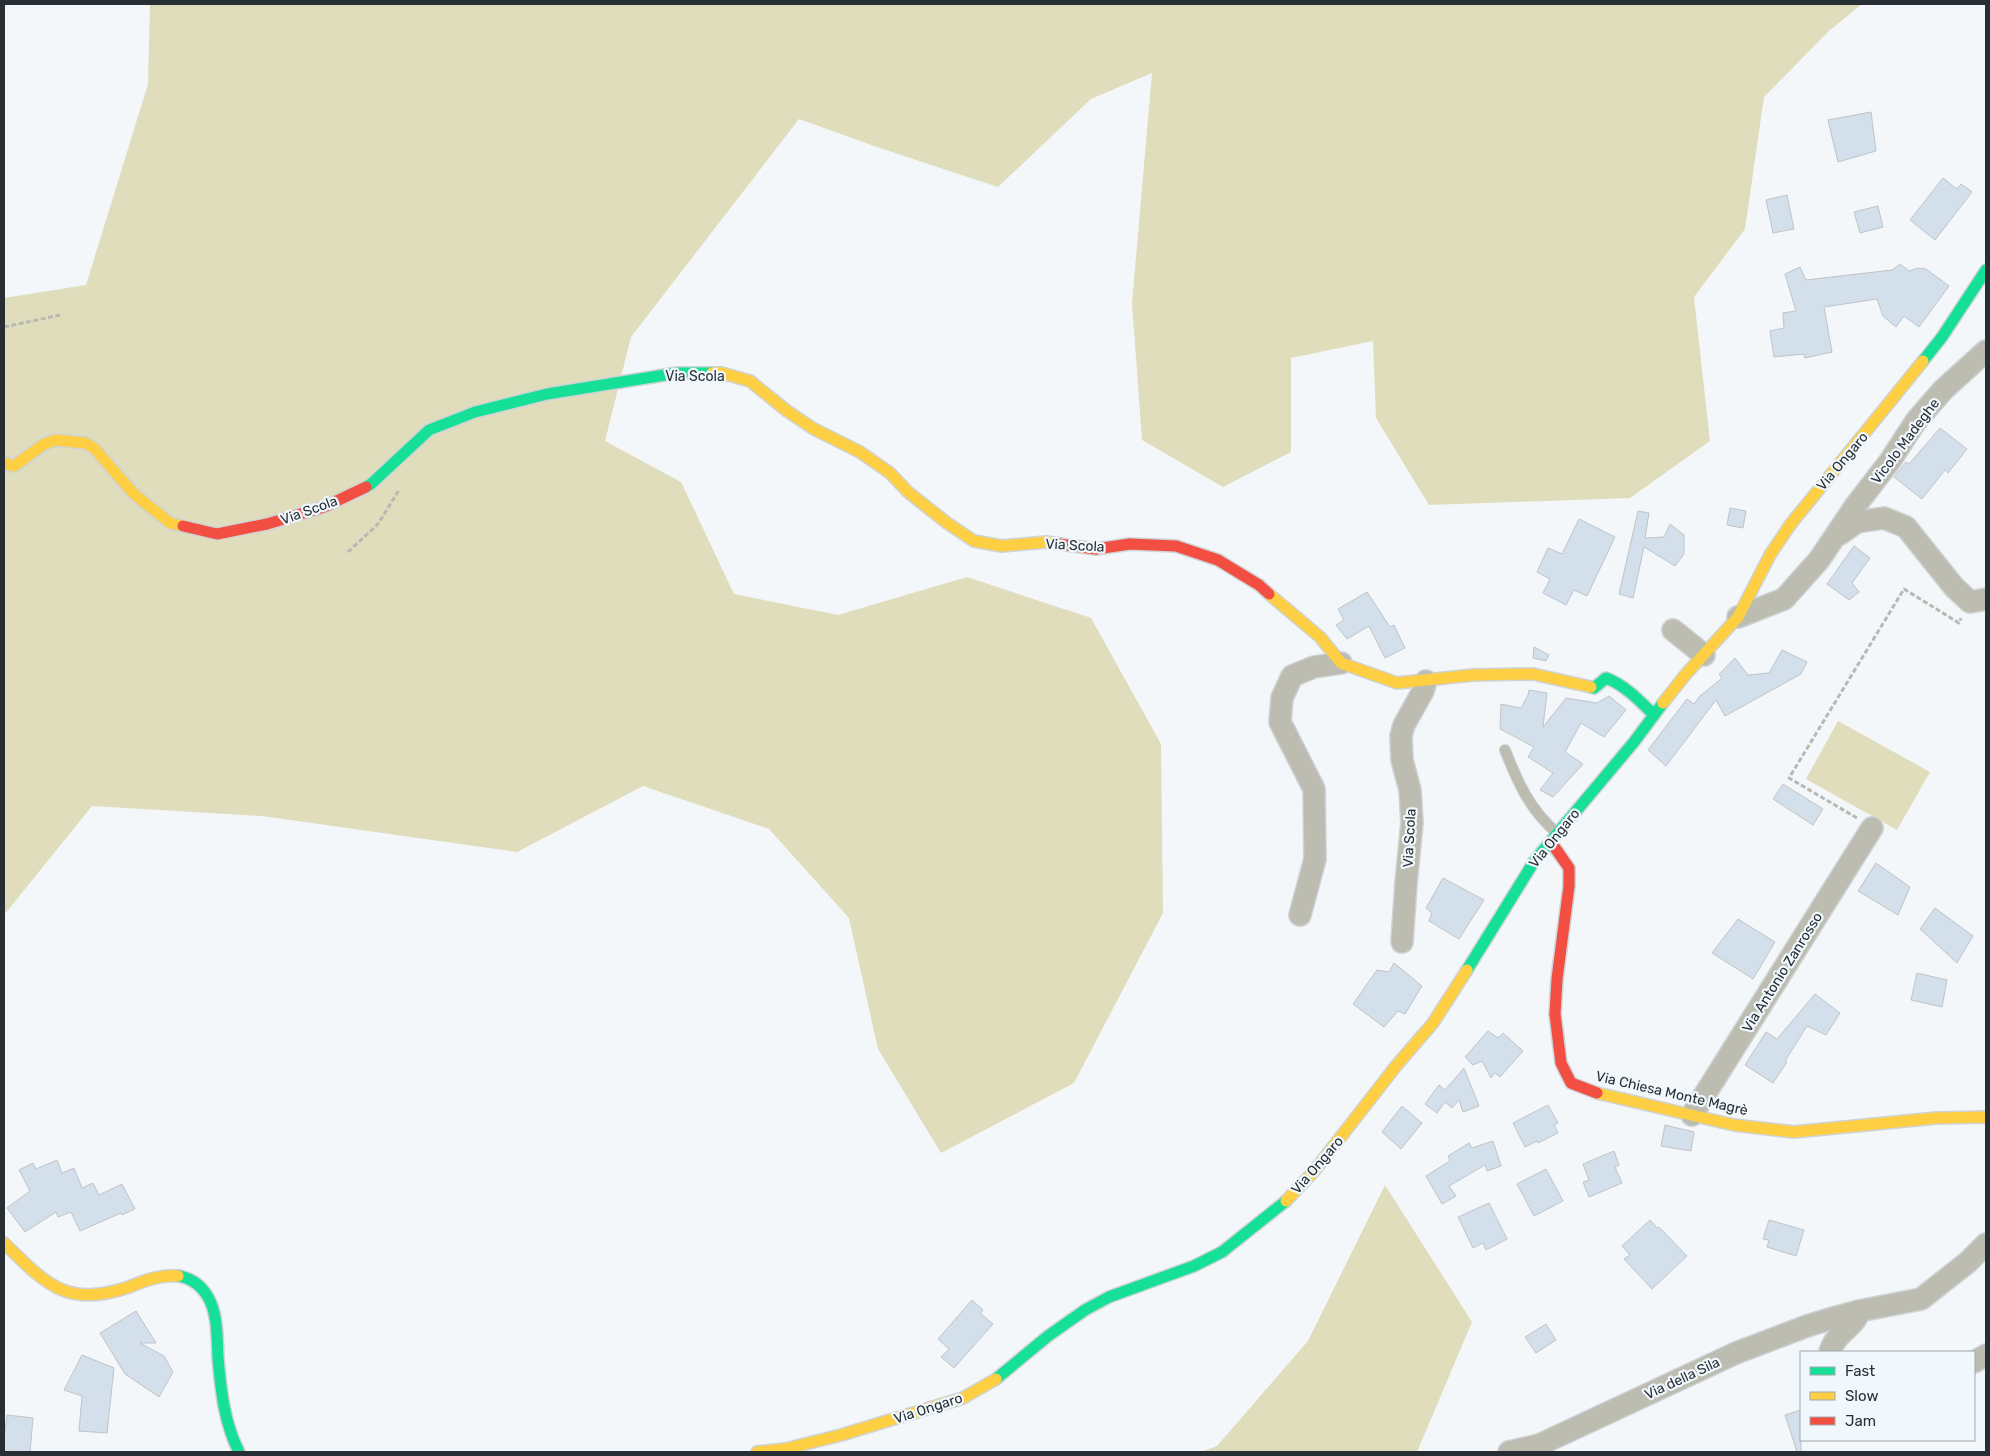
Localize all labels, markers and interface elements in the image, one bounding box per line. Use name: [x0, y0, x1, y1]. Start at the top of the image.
street label: Via Scola: [665, 368, 725, 385]
street label: Vicolo Madeghe: [1868, 395, 1943, 488]
street label: Via Ongaro: [1813, 429, 1872, 494]
street label: Via Scola: [278, 492, 340, 529]
street label: Via Scola: [1045, 535, 1105, 556]
street label: Via Ongaro: [1525, 805, 1583, 871]
street label: Via Scola: [1399, 808, 1420, 868]
street label: Via Antonio Zanrosso: [1739, 909, 1826, 1035]
street label: Via Chiesa Monte Magrè: [1594, 1068, 1750, 1119]
street label: Via Ongaro: [1288, 1133, 1347, 1198]
legend: [1800, 1351, 1975, 1441]
street label: Via della Sila: [1642, 1354, 1723, 1403]
text: Fast: [1845, 1362, 1875, 1380]
text: Slow: [1845, 1387, 1878, 1405]
street label: Via Ongaro: [892, 1389, 965, 1428]
text: Jam: [1845, 1412, 1876, 1430]

